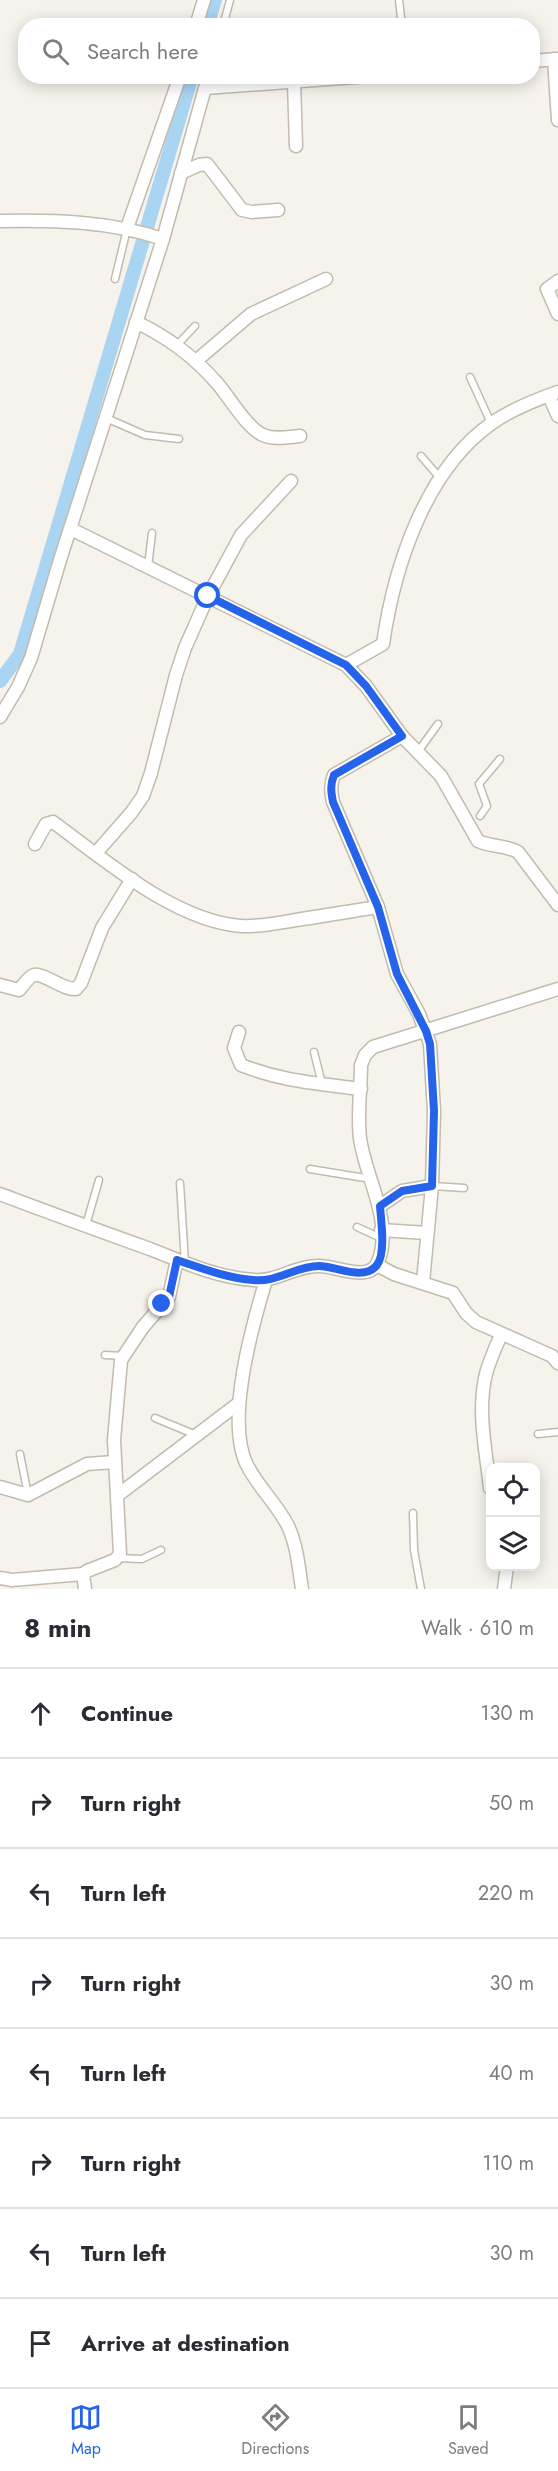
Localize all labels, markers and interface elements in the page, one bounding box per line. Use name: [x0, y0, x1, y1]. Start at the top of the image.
search box: [18, 18, 540, 84]
icon: search: [39, 35, 72, 68]
text: Search here: [87, 35, 198, 67]
route start: [194, 582, 220, 608]
route end: [148, 1290, 174, 1316]
map controls: [486, 1463, 540, 1571]
button: locate: [486, 1463, 540, 1517]
button: layers: [486, 1517, 540, 1571]
text: 8 min: [24, 1609, 92, 1647]
text: Walk · 610 m: [421, 1614, 534, 1643]
icon: ahead: [24, 1697, 57, 1730]
text: Continue: [81, 1697, 173, 1729]
text: 130 m: [480, 1699, 534, 1728]
icon: right: [24, 1787, 57, 1820]
text: Turn right: [81, 1787, 181, 1819]
text: 50 m: [489, 1789, 534, 1818]
icon: left: [24, 1877, 57, 1910]
text: Turn left: [81, 1877, 166, 1909]
text: 220 m: [478, 1879, 534, 1908]
icon: right: [24, 1967, 57, 2000]
text: Turn right: [81, 1967, 181, 1999]
text: 30 m: [489, 1969, 534, 1998]
icon: left: [24, 2057, 57, 2090]
text: Turn left: [81, 2057, 166, 2089]
text: 40 m: [489, 2059, 534, 2088]
icon: right: [24, 2147, 57, 2180]
text: Turn right: [81, 2147, 181, 2179]
text: 110 m: [482, 2149, 534, 2178]
icon: left: [24, 2237, 57, 2270]
text: Turn left: [81, 2237, 166, 2269]
text: 30 m: [489, 2239, 534, 2268]
icon: arrive: [24, 2327, 57, 2360]
text: Arrive at destination: [81, 2327, 290, 2359]
tab: Map: [69, 2401, 102, 2460]
tab: Directions: [241, 2401, 309, 2460]
tab: Saved: [448, 2401, 489, 2460]

